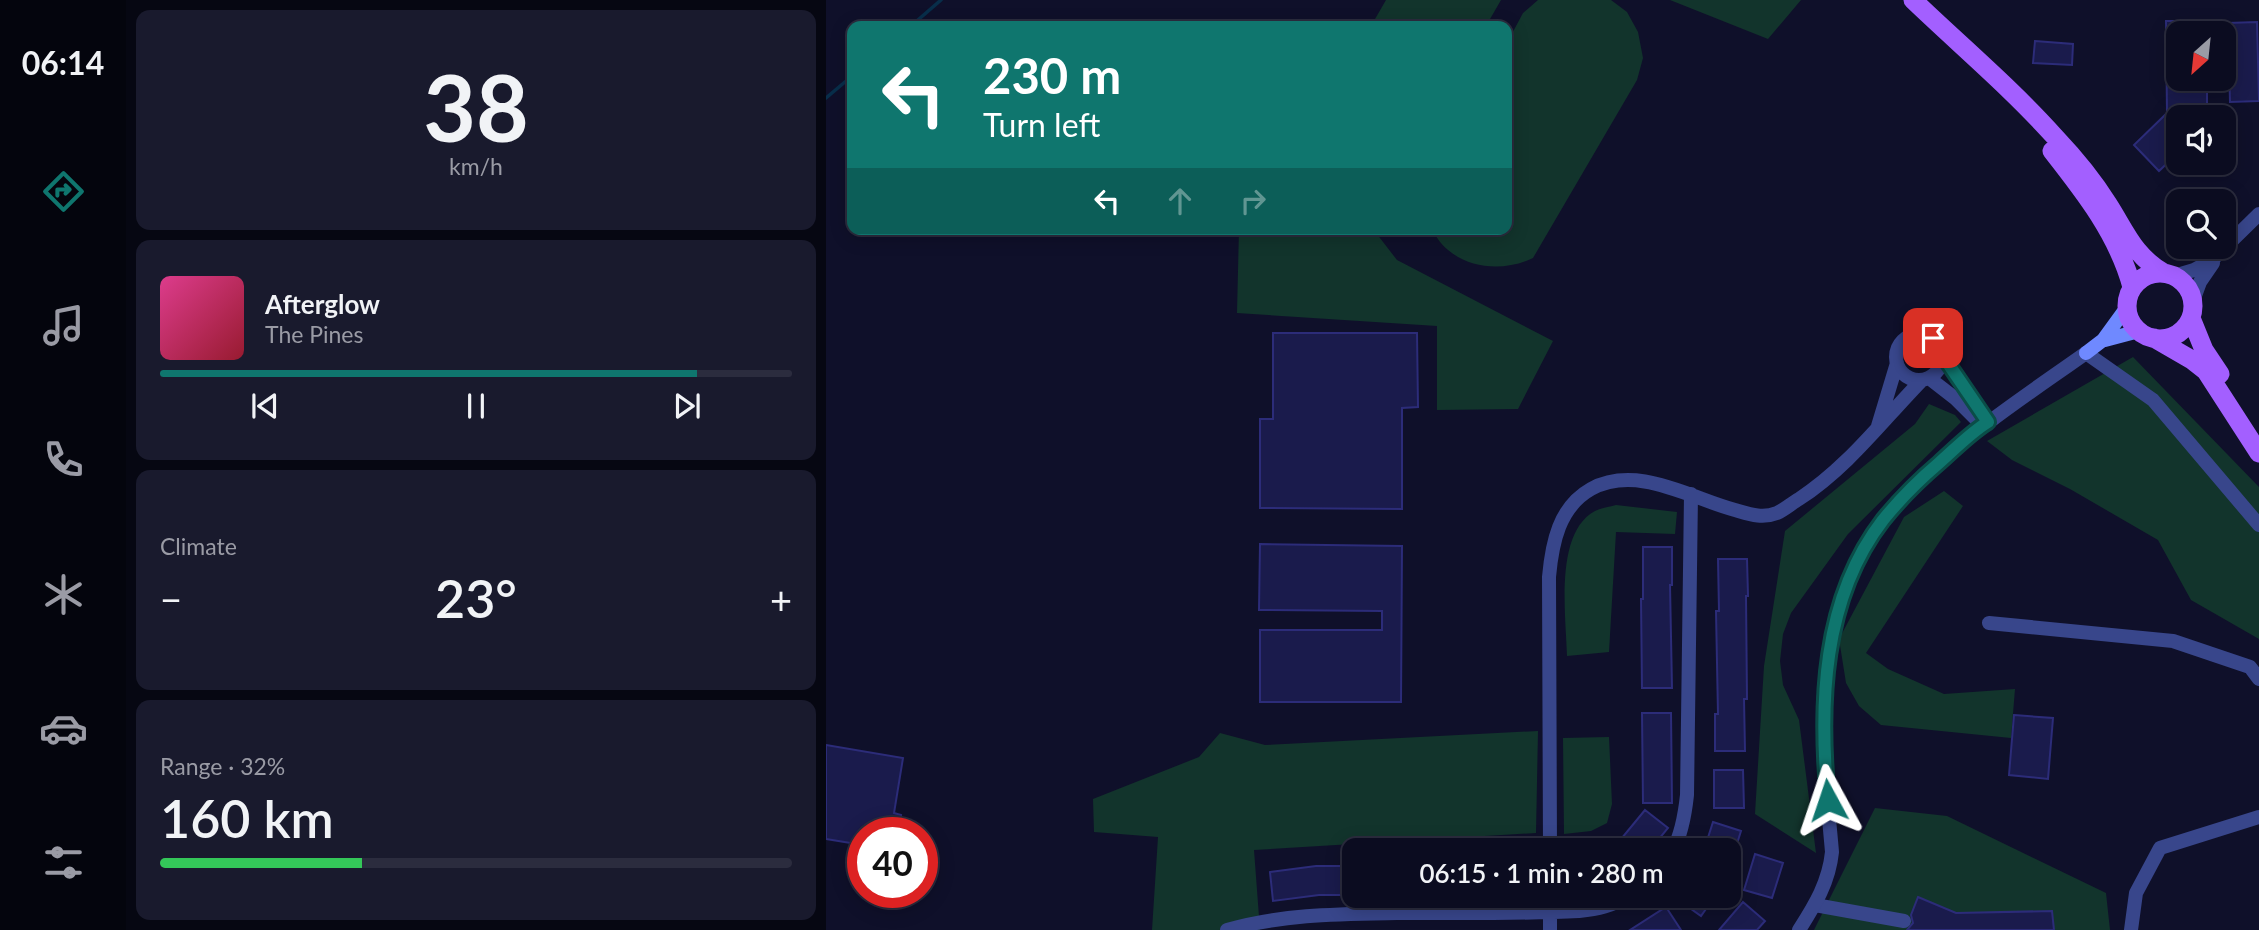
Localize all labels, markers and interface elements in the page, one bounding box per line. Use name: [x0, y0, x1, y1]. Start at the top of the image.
north arrow: [2166, 21, 2236, 91]
map controls: [2166, 21, 2236, 259]
text: 06:14: [22, 43, 104, 82]
text: 230 m: [983, 46, 1121, 104]
icon: left: [868, 49, 959, 140]
text: 38: [423, 52, 529, 161]
text: Turn left: [983, 105, 1100, 144]
button: sound: [2166, 105, 2236, 175]
text: km/h: [449, 152, 503, 180]
icon: directions: [39, 167, 88, 216]
icon: left: [1088, 182, 1126, 220]
icon: ahead: [1161, 182, 1199, 220]
icon: right: [1234, 182, 1272, 220]
button: search: [2166, 189, 2236, 259]
text: Afterglow: [265, 288, 380, 320]
icon: music: [39, 301, 88, 350]
pin: [1903, 308, 1963, 368]
icon: arrive: [1914, 319, 1952, 357]
text: The Pines: [265, 320, 363, 348]
icon: previous: [246, 387, 284, 425]
icon: pause: [457, 387, 495, 425]
icon: next: [668, 387, 706, 425]
icon: phone: [39, 435, 88, 484]
text: Climate: [160, 532, 237, 560]
text: 23°: [435, 567, 517, 629]
icon: climate: [39, 570, 88, 619]
text: −: [160, 576, 182, 622]
text: +: [770, 576, 792, 622]
icon: car: [39, 704, 88, 753]
text: Range · 32%: [160, 752, 285, 780]
position arrow: [1791, 763, 1865, 837]
text: 160 km: [160, 787, 334, 849]
speed limit sign: 40: [847, 817, 938, 908]
icon: filters: [39, 838, 88, 887]
text: 06:15 · 1 min · 280 m: [1419, 857, 1664, 889]

